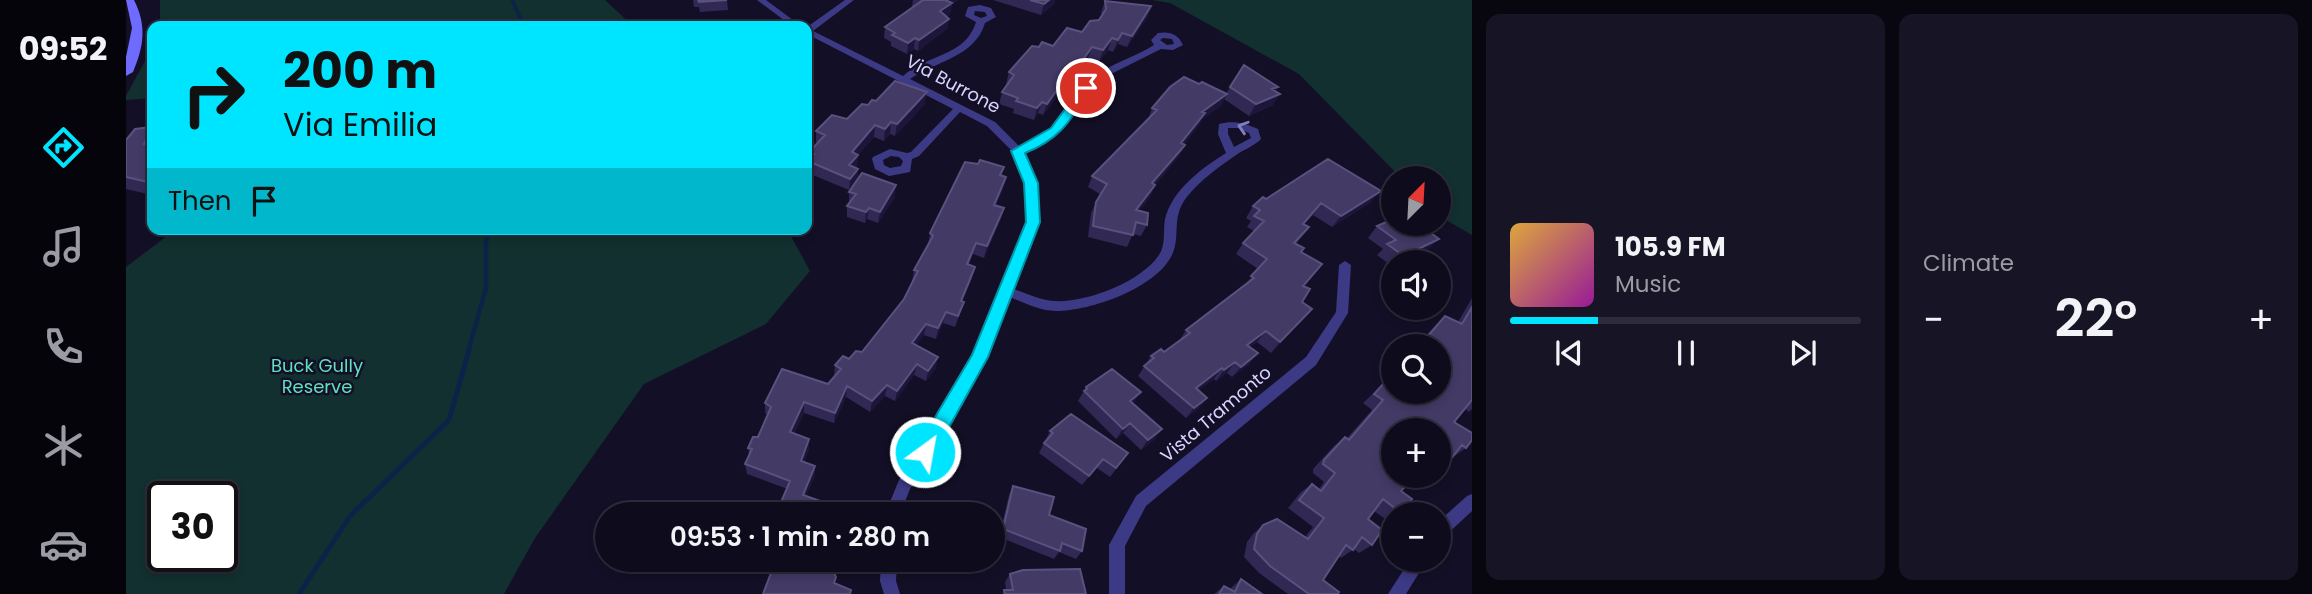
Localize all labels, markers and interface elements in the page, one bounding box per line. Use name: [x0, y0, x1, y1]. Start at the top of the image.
text: 09:52: [19, 26, 107, 71]
text: 200 m: [283, 37, 437, 105]
street label: Via Burrone: [902, 48, 1005, 119]
icon: right: [168, 49, 259, 140]
pin: [1056, 58, 1116, 118]
icon: arrive: [1067, 69, 1105, 107]
text: Via Emilia: [283, 102, 437, 147]
one-way arrow: [1237, 121, 1249, 136]
icon: directions: [39, 123, 88, 172]
north arrow: [1381, 166, 1451, 236]
map controls: [1381, 166, 1451, 572]
icon: arrive: [245, 182, 283, 220]
text: Then: [168, 183, 231, 219]
icon: music: [39, 222, 88, 271]
text: 105.9 FM: [1615, 229, 1726, 265]
text: Climate: [1923, 247, 2014, 279]
button: sound: [1381, 250, 1451, 320]
text: Music: [1615, 268, 1681, 300]
text: 22°: [2055, 282, 2137, 355]
text: −: [1923, 293, 1944, 346]
text: +: [2248, 293, 2274, 346]
icon: phone: [39, 322, 88, 371]
button: search: [1381, 334, 1451, 404]
icon: previous: [1550, 334, 1588, 372]
icon: pause: [1667, 334, 1705, 372]
icon: next: [1784, 334, 1822, 372]
park label: Buck Gully Reserve: [271, 353, 363, 399]
street label: Vista Tramonto: [1155, 360, 1276, 467]
position arrow: [888, 415, 962, 489]
button: +: [1381, 418, 1451, 488]
icon: climate: [39, 421, 88, 470]
speed limit sign: 30: [147, 481, 238, 572]
button: −: [1381, 502, 1451, 572]
text: 09:53 · 1 min · 280 m: [670, 519, 930, 555]
icon: car: [39, 520, 88, 569]

